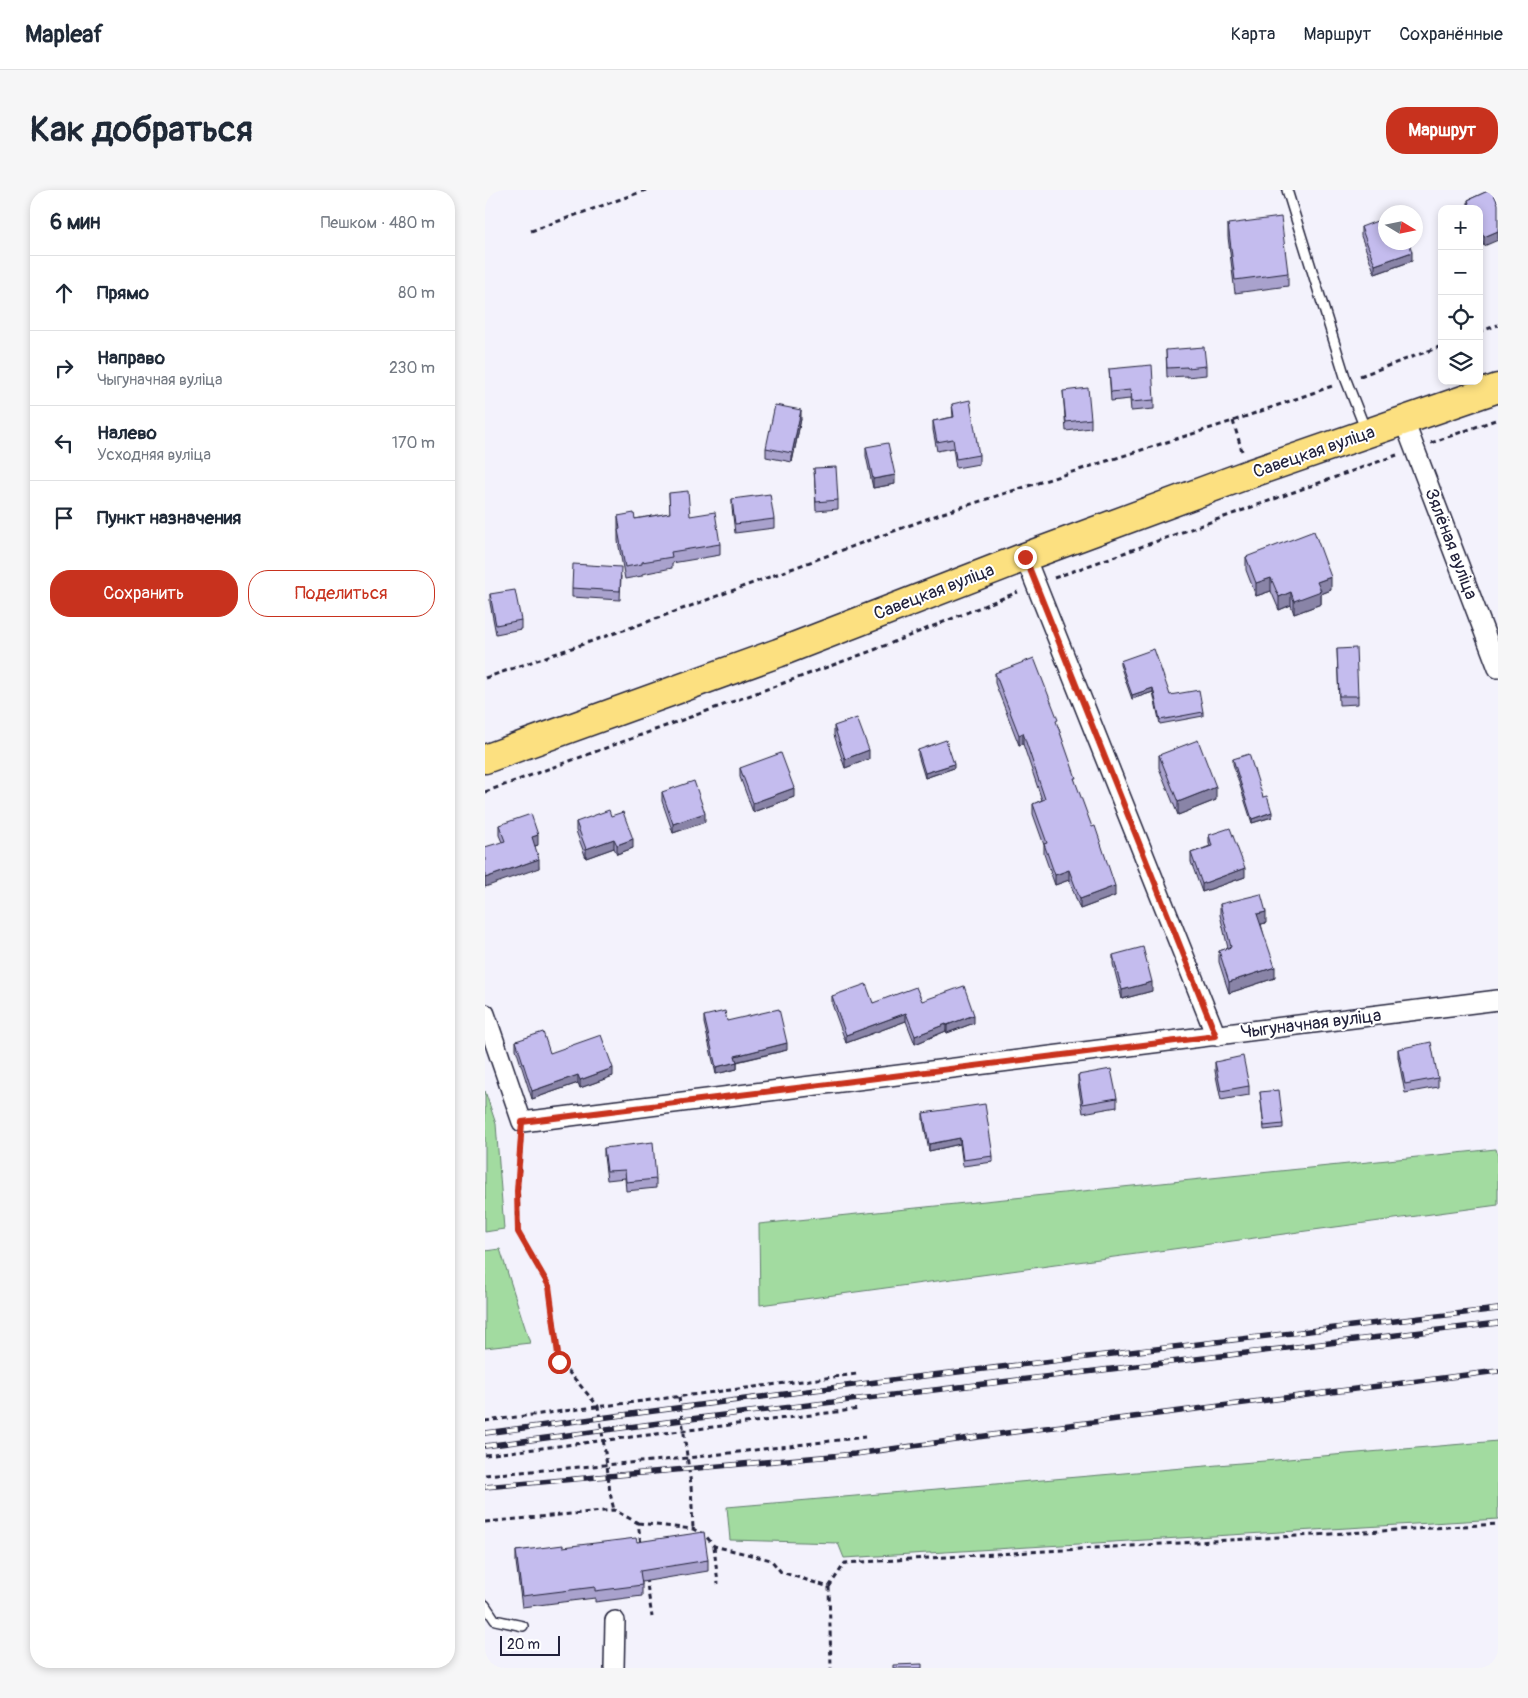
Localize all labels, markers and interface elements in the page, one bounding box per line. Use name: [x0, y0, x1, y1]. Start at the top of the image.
text: Mapleaf: [25, 20, 103, 49]
text: Карта: [1231, 23, 1275, 46]
text: Маршрут: [1303, 23, 1371, 46]
text: Сохранённые: [1399, 23, 1503, 46]
button: Маршрут: [1386, 107, 1498, 154]
text: Как добраться: [30, 108, 253, 152]
north arrow: [1378, 205, 1423, 250]
map controls: [1438, 205, 1483, 385]
button: +: [1438, 205, 1483, 250]
text: 6 мин: [50, 209, 100, 236]
text: Пешком · 480 m: [321, 213, 435, 233]
button: −: [1438, 250, 1483, 295]
icon: ahead: [50, 279, 78, 307]
text: Прямо: [97, 281, 149, 305]
text: 80 m: [398, 283, 435, 303]
button: locate: [1438, 295, 1483, 340]
button: layers: [1438, 340, 1483, 385]
text: Направо: [97, 346, 165, 370]
icon: right: [50, 354, 78, 382]
text: 230 m: [389, 358, 435, 378]
text: Чыгуначная вуліца: [97, 370, 223, 390]
street label: Савецкая вуліца: [1250, 420, 1378, 484]
text: Налево: [97, 421, 157, 445]
icon: left: [50, 429, 78, 457]
text: 170 m: [392, 433, 435, 453]
text: Усходняя вуліца: [97, 445, 211, 465]
street label: Зялёная вуліца: [1419, 485, 1483, 603]
icon: arrive: [50, 504, 78, 532]
text: Пункт назначения: [97, 506, 241, 530]
route end: [1014, 546, 1037, 569]
street label: Савецкая вуліца: [870, 558, 998, 626]
button: Сохранить: [50, 570, 238, 617]
button: Поделиться: [248, 570, 435, 617]
street label: Чыгуначная вуліца: [1240, 1004, 1382, 1044]
route start: [548, 1351, 571, 1374]
scale bar: [500, 1633, 560, 1656]
text: 20 m: [507, 1636, 540, 1653]

